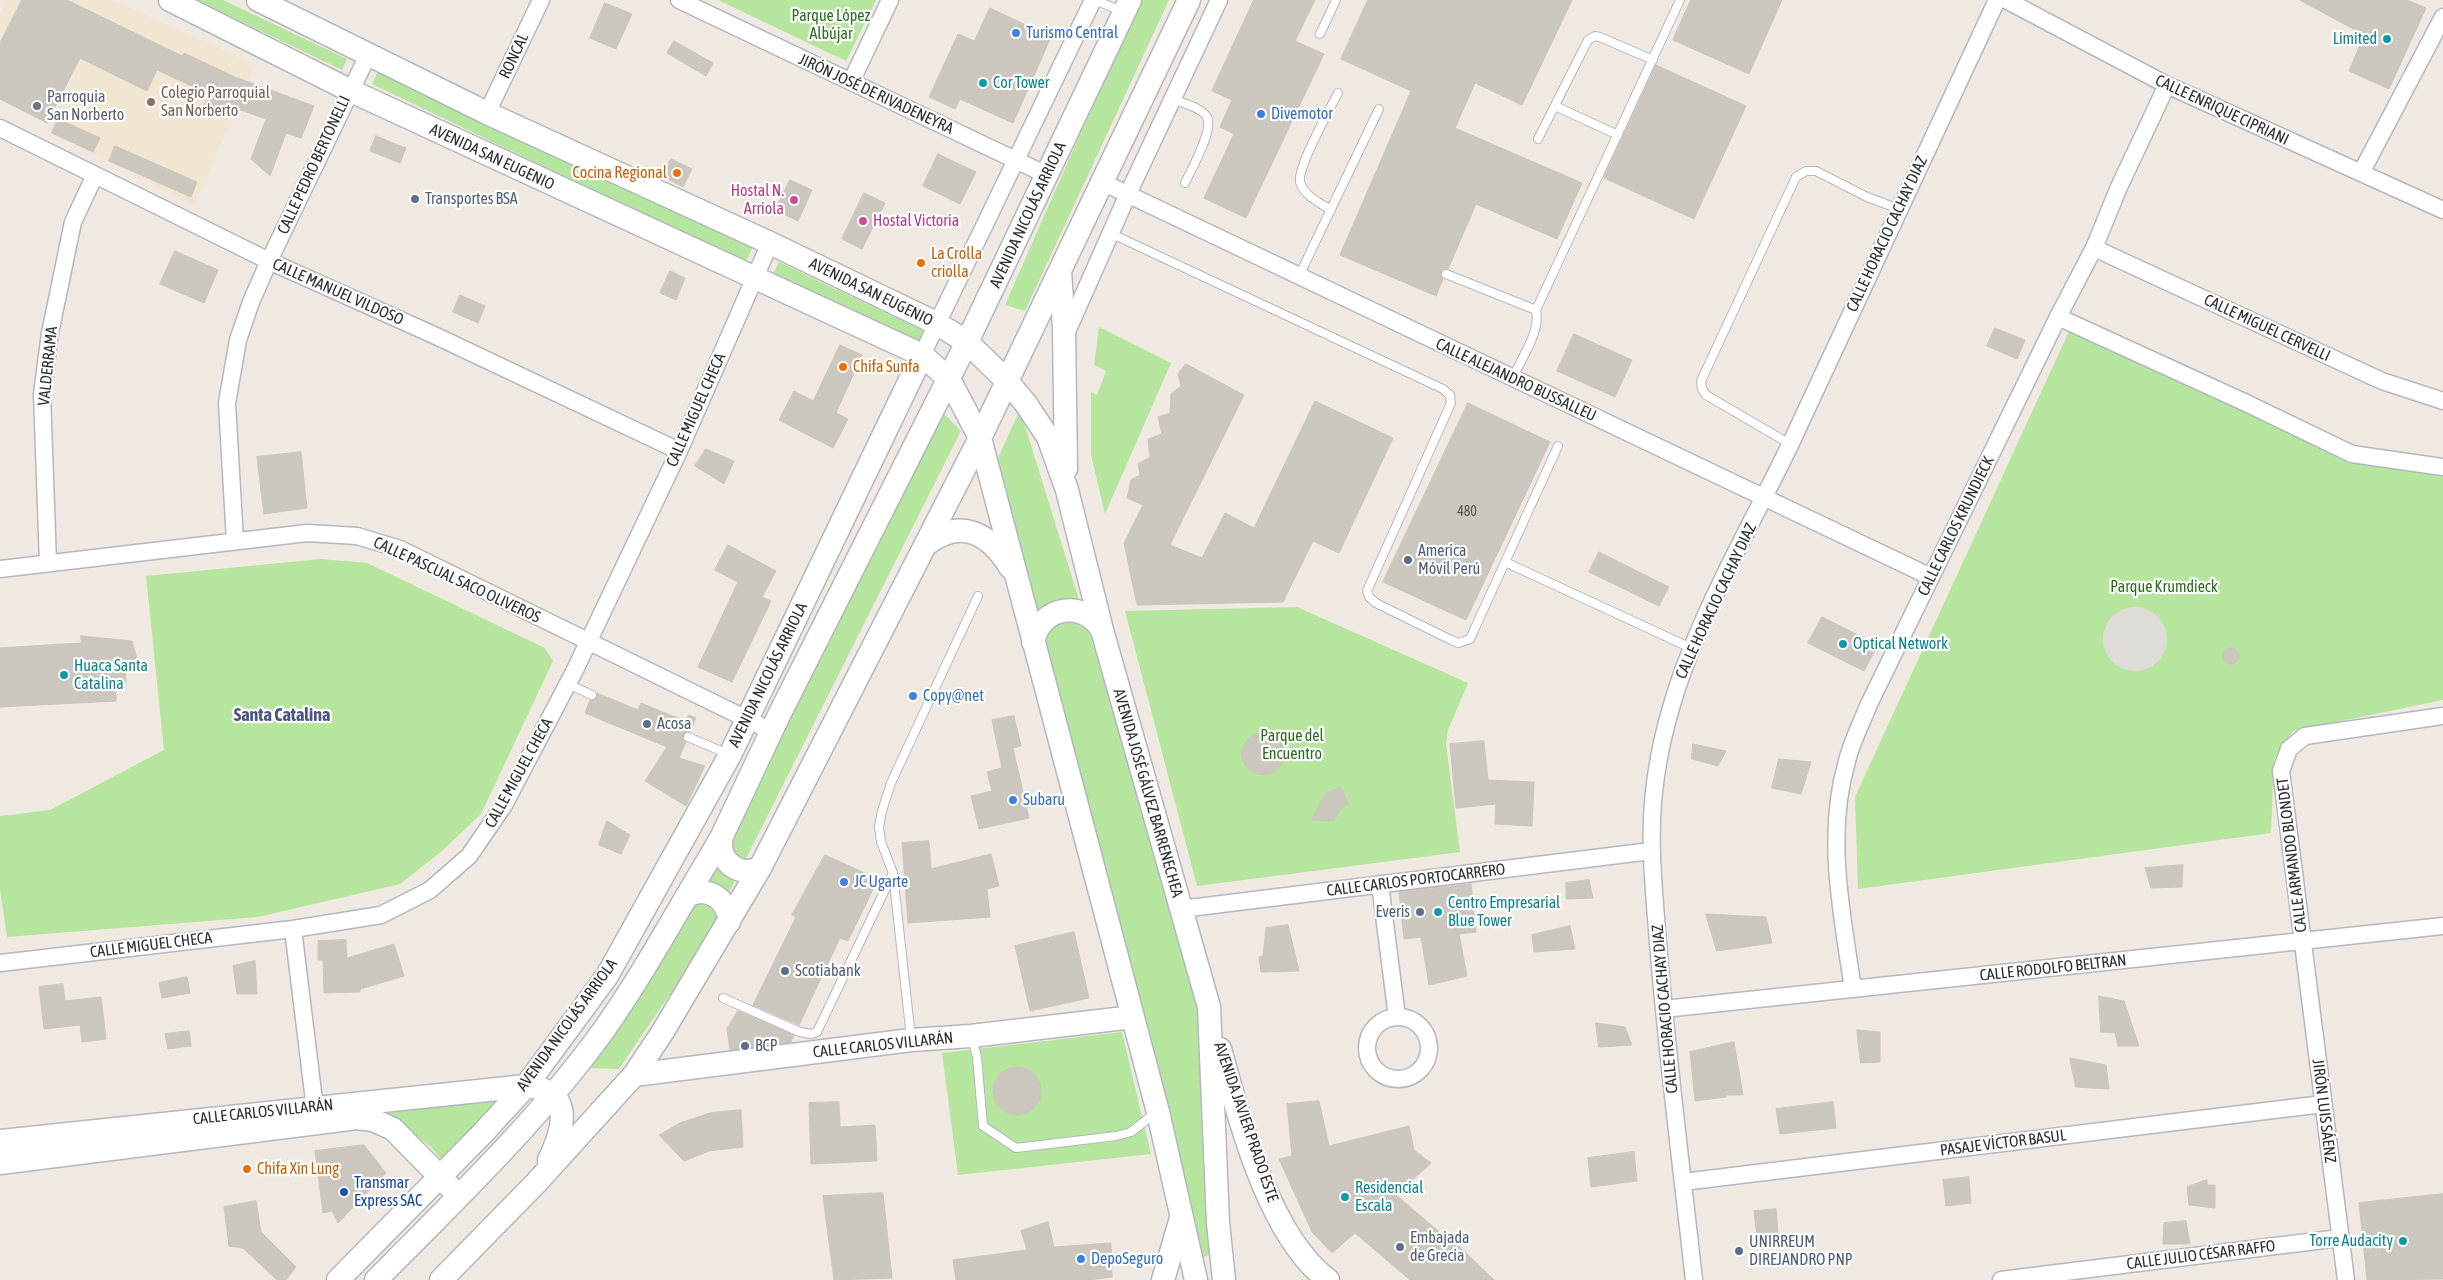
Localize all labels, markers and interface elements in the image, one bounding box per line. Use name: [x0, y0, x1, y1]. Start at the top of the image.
park label: Parque López Albújar: [792, 6, 870, 44]
place label: Turismo Central: [1026, 23, 1118, 43]
marker: Turismo Central: [1010, 27, 1022, 39]
place label: Limited: [2333, 29, 2377, 49]
street label: RONCAL: [495, 30, 533, 82]
marker: Limited: [2381, 33, 2393, 45]
street label: JIRÓN JOSÉ DE RIVADENEYRA: [796, 50, 956, 138]
street label: CALLE ENRIQUE CIPRIANI: [2152, 71, 2292, 149]
place label: Cor Tower: [993, 73, 1049, 93]
marker: Cor Tower: [977, 77, 989, 89]
place label: Colegio Parroquial San Norberto: [161, 83, 270, 121]
place label: Parroquia San Norberto: [47, 87, 124, 125]
street label: CALLE PEDRO BERTONELLI: [273, 93, 355, 237]
marker: Colegio Parroquial San Norberto: [145, 96, 157, 108]
marker: Parroquia San Norberto: [31, 100, 43, 112]
place label: Divemotor: [1271, 104, 1333, 124]
marker: Divemotor: [1255, 108, 1267, 120]
street label: AVENIDA SAN EUGENIO: [427, 120, 557, 194]
street label: AVENIDA NICOLÁS ARRIOLA: [986, 139, 1070, 291]
street label: CALLE HORACIO CACHAY DIAZ: [1842, 153, 1932, 315]
place label: Cocina Regional: [573, 163, 667, 183]
marker: Cocina Regional: [671, 167, 683, 179]
place label: Hostal N. Arriola: [731, 181, 784, 219]
place label: Transportes BSA: [425, 189, 518, 209]
marker: Transportes BSA: [409, 193, 421, 205]
marker: Hostal N. Arriola: [788, 194, 800, 206]
place label: Hostal Victoria: [873, 211, 959, 231]
marker: Hostal Victoria: [857, 215, 869, 227]
place label: La Crolla criolla: [931, 244, 982, 282]
street label: CALLE MANUEL VILDOSO: [269, 254, 407, 330]
street label: AVENIDA SAN EUGENIO: [806, 254, 936, 330]
marker: La Crolla criolla: [915, 257, 927, 269]
street label: CALLE MIGUEL CERVELLI: [2201, 290, 2333, 366]
street label: VALDERRAMA: [34, 325, 62, 407]
street label: CALLE ALEJANDRO BUSSALLEU: [1433, 334, 1599, 426]
street label: CALLE MIGUEL CHECA: [662, 350, 730, 470]
place label: Chifa Sunfa: [853, 357, 920, 377]
marker: Chifa Sunfa: [837, 361, 849, 373]
street label: CALLE CARLOS KRUNDIECK: [1914, 453, 1998, 599]
house number: 480: [1457, 504, 1477, 520]
street label: CALLE HORACIO CACHAY DIAZ: [1671, 520, 1761, 682]
street label: CALLE PASCUAL SACO OLIVEROS: [370, 533, 544, 627]
place label: America Móvil Perú: [1418, 541, 1480, 579]
marker: America Móvil Perú: [1402, 554, 1414, 566]
park label: Parque Krumdieck: [2110, 577, 2218, 597]
street label: AVENIDA NICOLÁS ARRIOLA: [725, 599, 811, 751]
place label: Optical Network: [1853, 634, 1948, 654]
marker: Optical Network: [1837, 638, 1849, 650]
place label: Huaca Santa Catalina: [74, 656, 148, 694]
marker: Huaca Santa Catalina: [58, 669, 70, 681]
place label: Copy@net: [923, 686, 984, 706]
street label: AVENIDA JOSÉ GÁLVEZ BARRENECHEA: [1109, 686, 1187, 900]
marker: Copy@net: [907, 690, 919, 702]
district label: Santa Catalina: [234, 704, 330, 726]
place label: Acosa: [657, 714, 691, 734]
street label: CALLE MIGUEL CHECA: [481, 715, 557, 831]
marker: Acosa: [641, 718, 653, 730]
park label: Parque del Encuentro: [1260, 726, 1324, 764]
street label: CALLE ARMANDO BLONDET: [2273, 777, 2311, 933]
place label: Subaru: [1023, 790, 1065, 810]
marker: Subaru: [1007, 794, 1019, 806]
street label: CALLE CARLOS PORTOCARRERO: [1326, 860, 1506, 900]
place label: JC Ugarte: [854, 872, 908, 892]
marker: JC Ugarte: [838, 876, 850, 888]
place label: Centro Empresarial Blue Tower: [1448, 893, 1560, 931]
place label: Everis: [1375, 902, 1410, 922]
marker: Everis: [1414, 906, 1426, 918]
marker: Centro Empresarial Blue Tower: [1432, 906, 1444, 918]
street label: CALLE HORACIO CACHAY DIAZ: [1648, 924, 1682, 1094]
street label: CALLE MIGUEL CHECA: [89, 928, 213, 962]
street label: CALLE RODOLFO BELTRAN: [1979, 951, 2127, 985]
street label: AVENIDA NICOLÁS ARRIOLA: [513, 955, 621, 1095]
place label: Scotiabank: [795, 961, 861, 981]
marker: Scotiabank: [779, 965, 791, 977]
street label: CALLE CARLOS VILLARÁN: [812, 1028, 954, 1062]
place label: BCP: [755, 1036, 778, 1056]
marker: BCP: [739, 1040, 751, 1052]
street label: AVENIDA JAVIER PRADO ESTE: [1210, 1040, 1282, 1204]
street label: JIRÓN LUIS SÁENZ: [2308, 1058, 2340, 1164]
street label: CALLE CARLOS VILLARÁN: [192, 1095, 334, 1129]
street label: PASAJE VÍCTOR BASUL: [1939, 1126, 2067, 1160]
place label: Chifa Xin Lung: [257, 1159, 339, 1179]
marker: Chifa Xin Lung: [241, 1163, 253, 1175]
place label: Transmar Express SAC: [354, 1173, 422, 1211]
place label: Residencial Escala: [1355, 1178, 1423, 1216]
marker: Transmar Express SAC: [338, 1186, 350, 1198]
marker: Residencial Escala: [1339, 1191, 1351, 1203]
place label: Embajada de Grecia: [1410, 1228, 1470, 1266]
place label: Torre Audacity: [2309, 1231, 2393, 1251]
place label: UNIRREUM DIREJANDRO PNP: [1749, 1232, 1853, 1270]
marker: Torre Audacity: [2397, 1235, 2409, 1247]
street label: CALLE JULIO CÉSAR RAFFO: [2126, 1236, 2276, 1274]
marker: Embajada de Grecia: [1394, 1241, 1406, 1253]
marker: UNIRREUM DIREJANDRO PNP: [1733, 1245, 1745, 1257]
place label: DepoSeguro: [1091, 1249, 1163, 1269]
marker: DepoSeguro: [1075, 1253, 1087, 1265]

